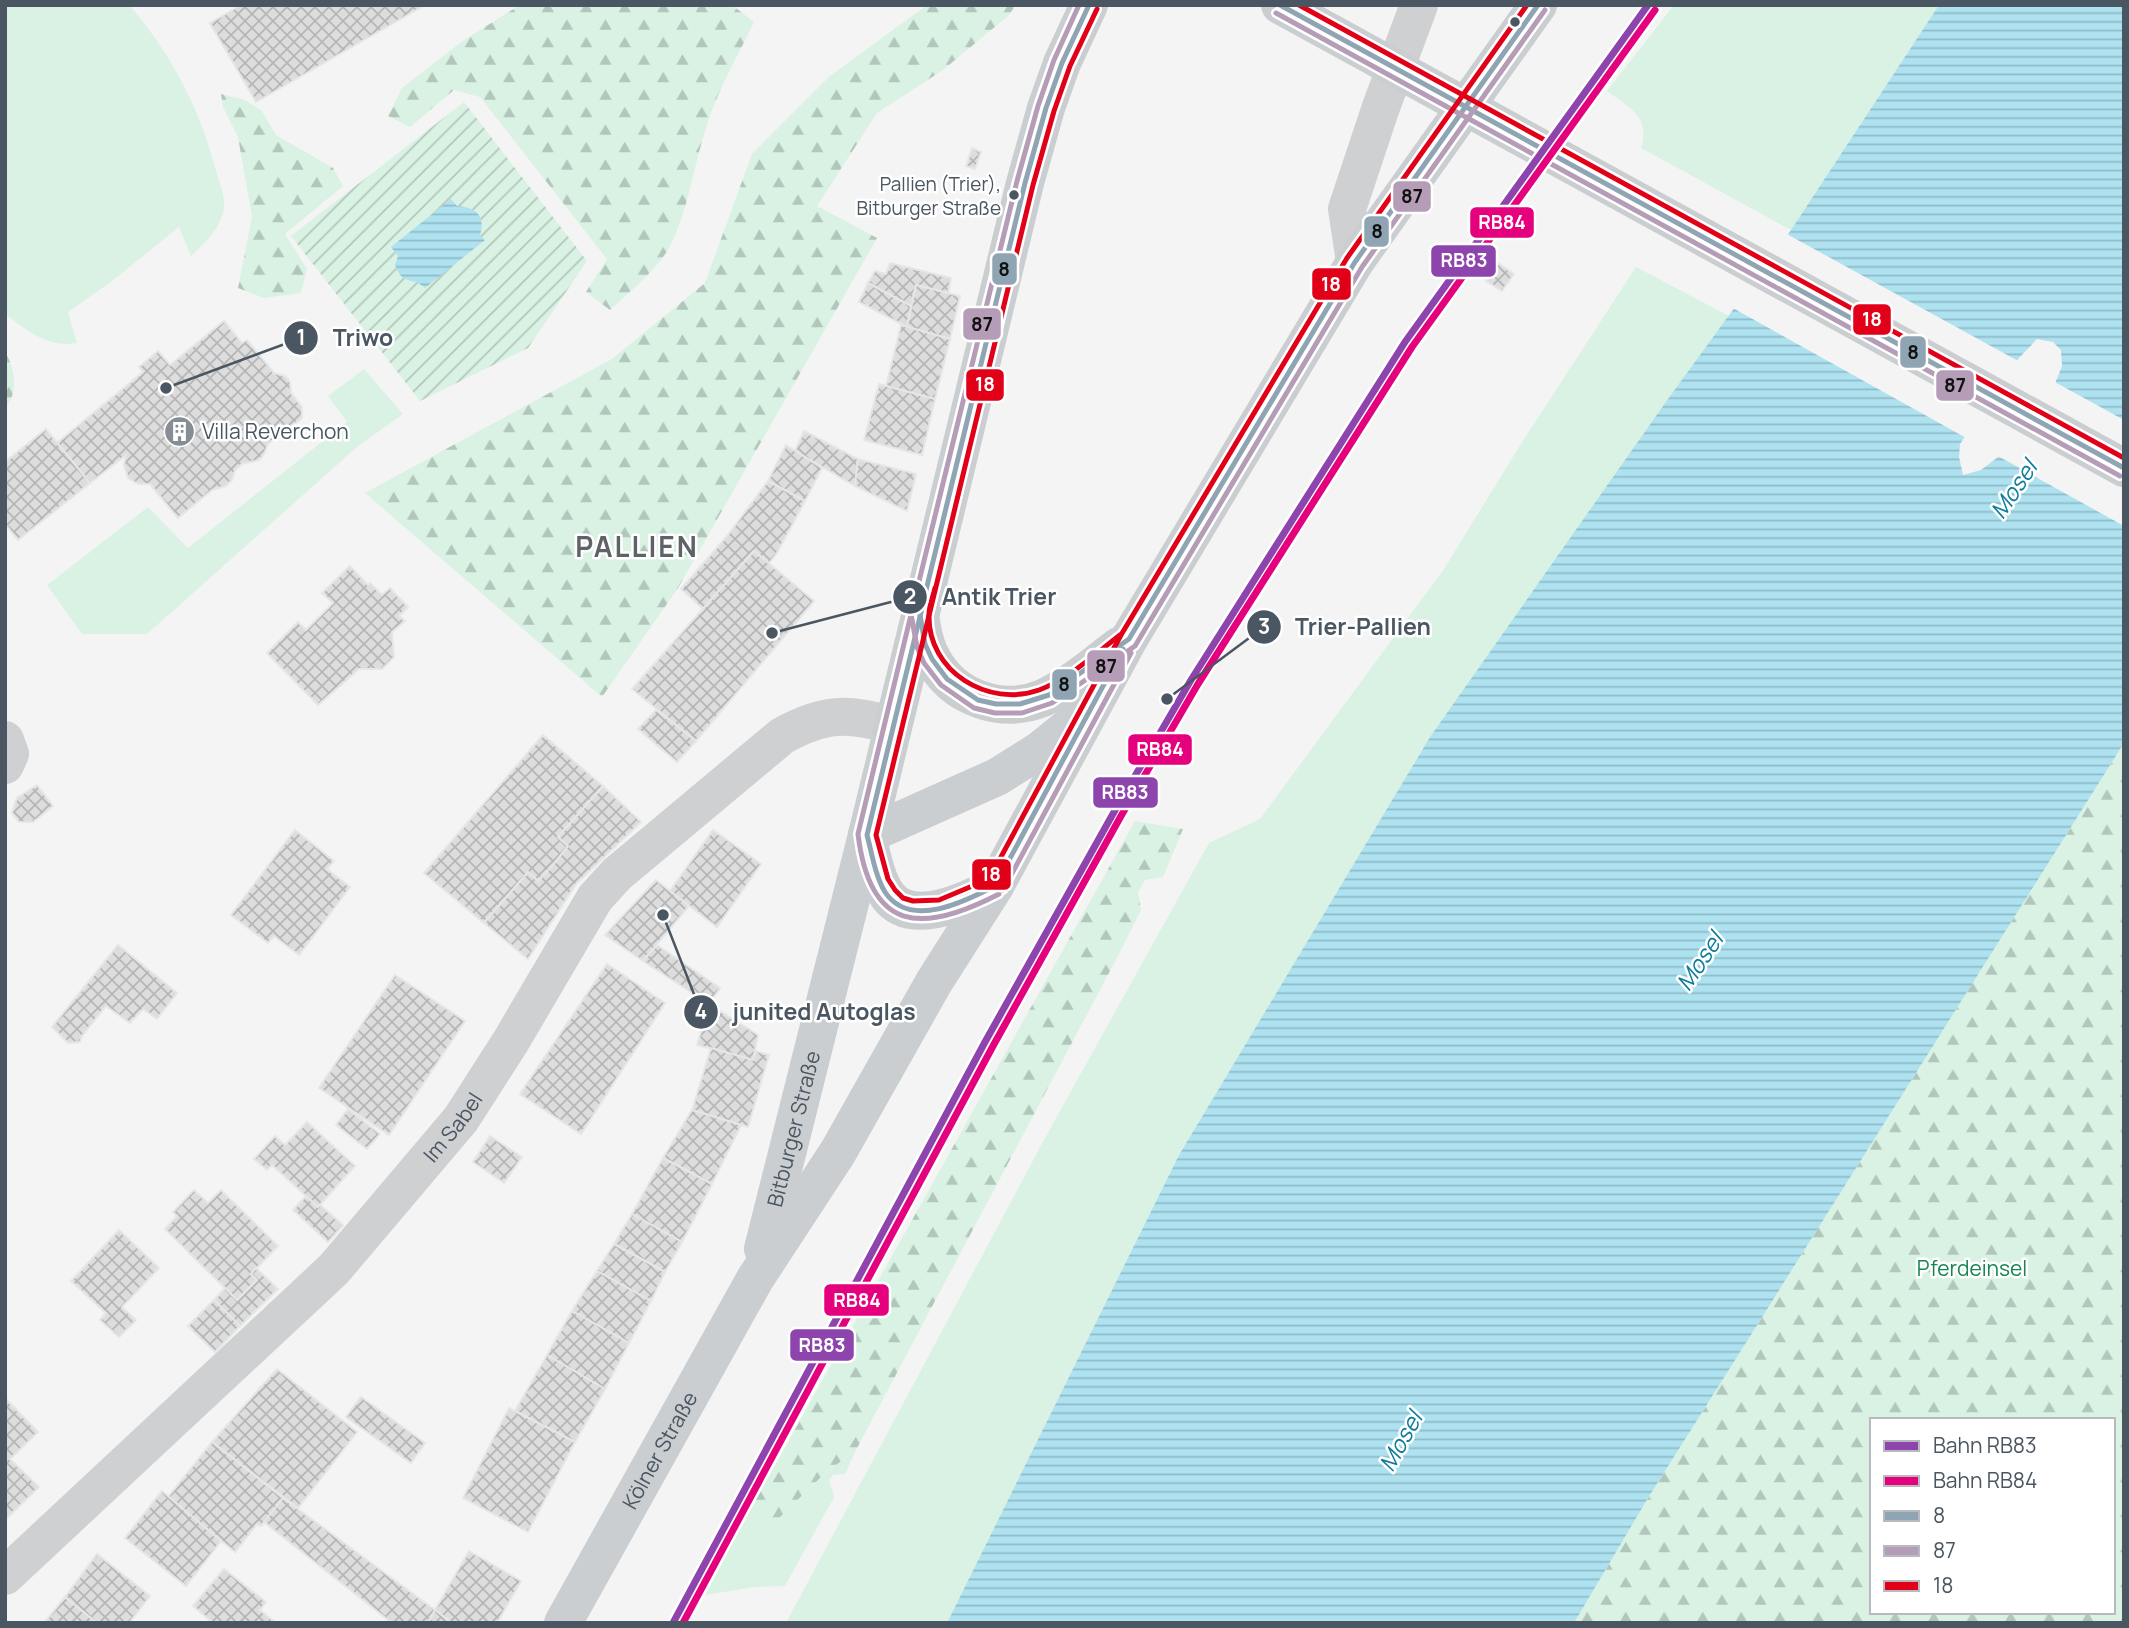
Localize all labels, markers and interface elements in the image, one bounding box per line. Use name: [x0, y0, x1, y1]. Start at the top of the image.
unlabelled marker: [1508, 15, 1522, 29]
place label: Pallien (Trier), Bitburger Straße: [856, 171, 1001, 221]
line badge: 87: [1392, 180, 1432, 213]
text: 87: [1401, 183, 1423, 209]
marker: Pallien (Trier), Bitburger Straße: [1007, 188, 1021, 202]
line badge: RB84: [1469, 206, 1535, 239]
text: RB84: [1478, 209, 1526, 235]
line badge: 8: [1363, 215, 1390, 248]
text: 8: [1371, 218, 1383, 244]
line badge: RB83: [1430, 244, 1497, 278]
text: RB83: [1440, 247, 1488, 273]
line badge: 8: [991, 252, 1018, 286]
text: 8: [998, 256, 1010, 282]
line badge: 18: [1311, 267, 1352, 301]
text: 18: [1321, 271, 1341, 297]
line badge: 18: [1852, 303, 1892, 336]
text: 18: [1862, 306, 1882, 332]
line badge: 87: [962, 307, 1002, 341]
text: 87: [971, 311, 993, 337]
callout: Triwo: [283, 316, 407, 360]
text: Triwo: [333, 321, 393, 353]
text: 1: [296, 323, 306, 351]
line badge: 8: [1899, 335, 1927, 369]
text: 8: [1907, 339, 1919, 365]
line badge: 18: [965, 368, 1005, 402]
line badge: 87: [1935, 369, 1975, 402]
text: 18: [975, 371, 995, 397]
text: 87: [1944, 372, 1966, 398]
building icon: Villa Reverchon: [162, 414, 196, 448]
place label: Villa Reverchon: [202, 417, 349, 445]
water label: Mosel: [1982, 451, 2046, 524]
district label: PALLIEN: [575, 527, 699, 565]
callout: Antik Trier: [893, 575, 1070, 619]
text: Antik Trier: [942, 580, 1056, 612]
text: 2: [904, 582, 916, 610]
callout: Trier-Pallien: [1246, 605, 1445, 649]
text: Trier-Pallien: [1295, 610, 1431, 642]
text: 3: [1258, 612, 1270, 640]
line badge: 87: [1086, 649, 1126, 683]
text: 87: [1095, 653, 1117, 679]
line badge: 8: [1051, 668, 1078, 701]
text: 8: [1058, 671, 1070, 697]
line badge: RB84: [1127, 733, 1193, 766]
text: RB84: [1136, 736, 1184, 762]
line badge: RB83: [1092, 776, 1159, 809]
text: RB83: [1101, 779, 1149, 805]
line badge: 18: [971, 858, 1012, 891]
text: 18: [981, 861, 1001, 887]
water label: Mosel: [1668, 923, 1732, 996]
callout: junited Autoglas: [683, 990, 930, 1034]
text: junited Autoglas: [731, 995, 916, 1027]
text: 4: [695, 997, 707, 1025]
street label: Bitburger Straße: [760, 1048, 826, 1210]
street label: Im Sabel: [417, 1087, 488, 1168]
park label: Pferdeinsel: [1917, 1254, 2027, 1282]
line badge: RB84: [823, 1283, 890, 1317]
text: RB84: [833, 1287, 881, 1313]
line badge: RB83: [789, 1328, 855, 1362]
text: RB83: [798, 1332, 846, 1358]
street label: Kölner Straße: [615, 1386, 704, 1514]
water label: Mosel: [1371, 1403, 1431, 1477]
legend: [1870, 1418, 2115, 1614]
text: Bahn RB83: [1933, 1431, 2037, 1459]
text: Bahn RB84: [1933, 1466, 2037, 1494]
text: 8: [1933, 1501, 1945, 1529]
text: 87: [1933, 1536, 1956, 1564]
text: 18: [1933, 1571, 1953, 1599]

